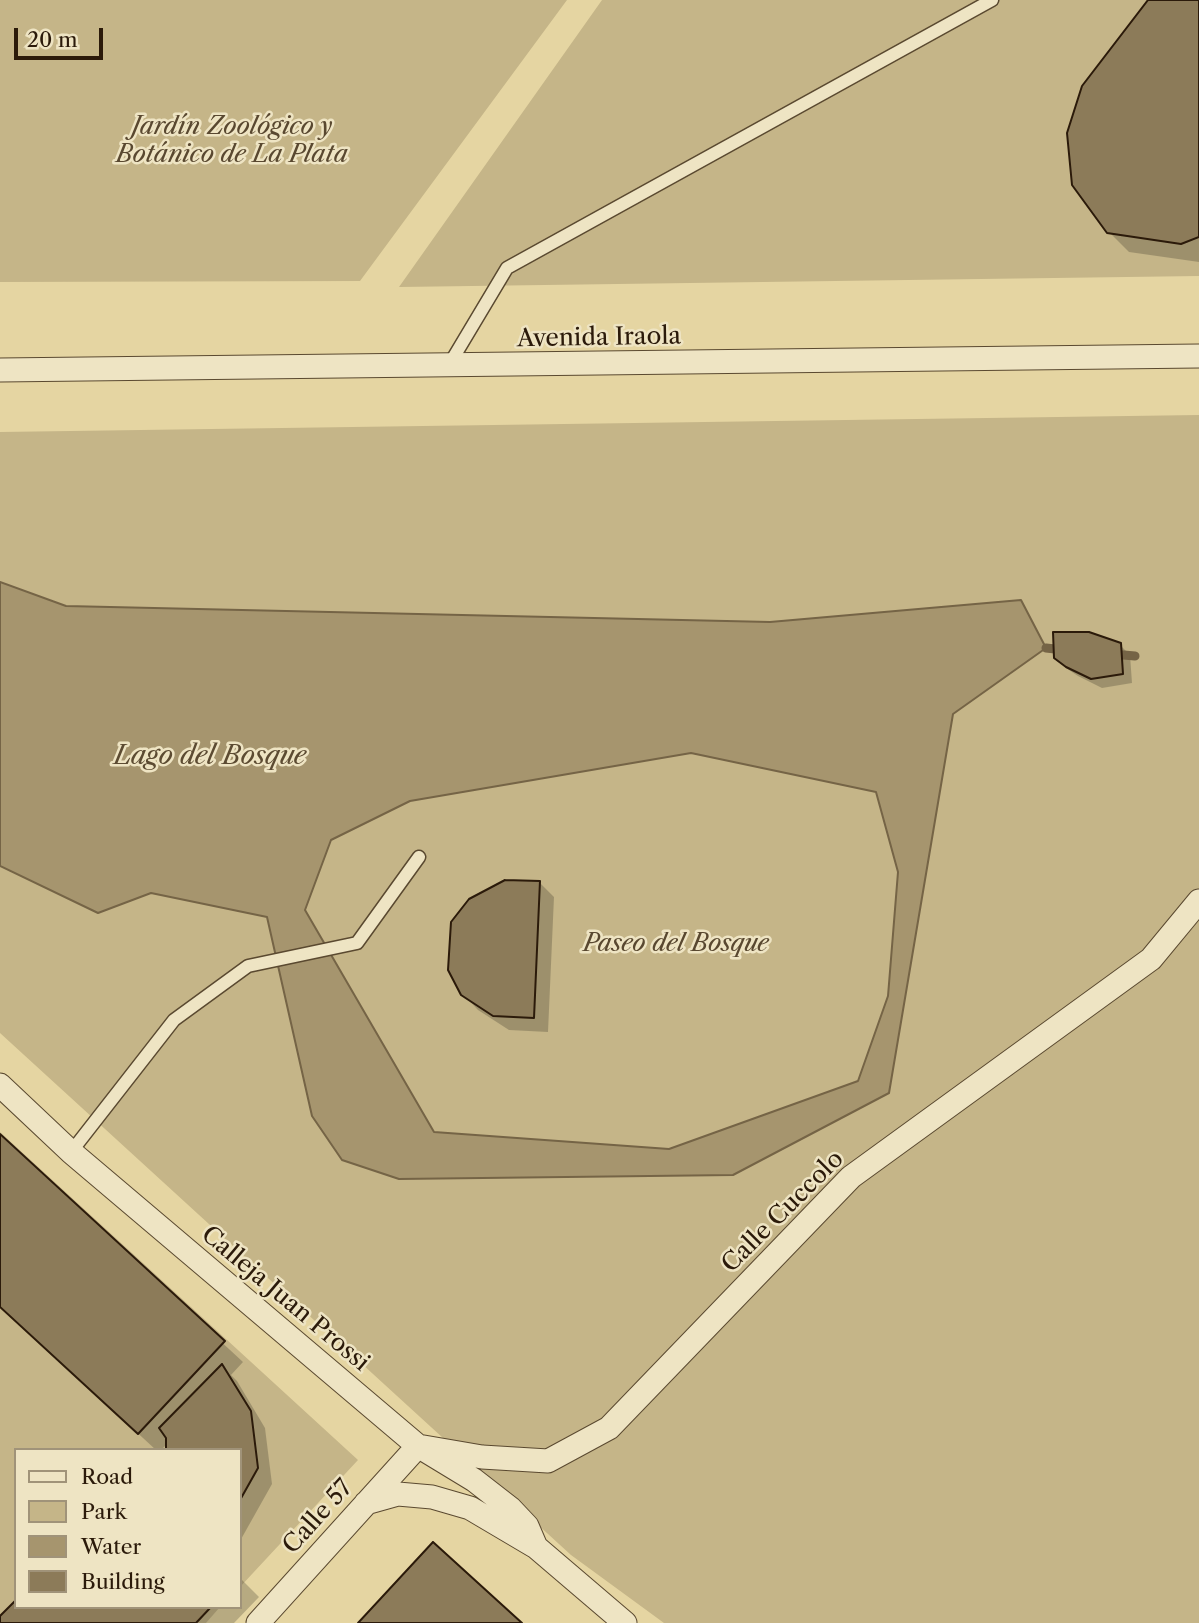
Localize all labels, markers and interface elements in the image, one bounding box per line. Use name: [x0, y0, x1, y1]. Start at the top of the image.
scale bar: [18, 14, 107, 58]
text: 20 m: [27, 27, 78, 52]
park label: Jardín Zoológico y Botánico de La Plata: [116, 113, 348, 169]
street label: Avenida Iraola: [517, 322, 681, 354]
water label: Lago del Bosque: [114, 740, 306, 772]
park label: Paseo del Bosque: [583, 930, 769, 958]
street label: Calle Cuccolo: [716, 1145, 850, 1279]
street label: Calleja Juan Prossi: [195, 1220, 375, 1378]
legend: [14, 1448, 242, 1609]
text: Road: [81, 1464, 133, 1489]
street label: Calle 57: [277, 1474, 359, 1560]
text: Park: [81, 1499, 127, 1524]
text: Water: [81, 1534, 141, 1559]
text: Building: [81, 1569, 165, 1594]

